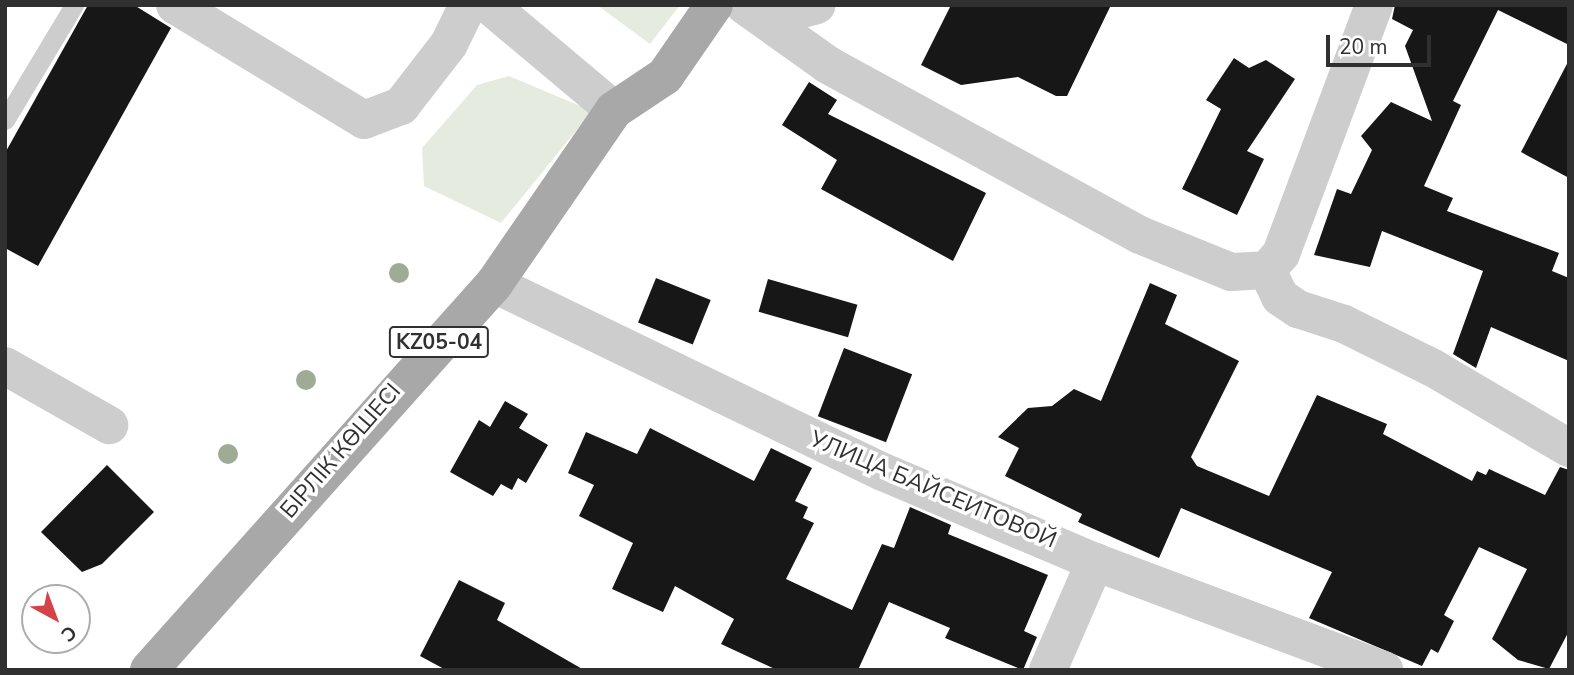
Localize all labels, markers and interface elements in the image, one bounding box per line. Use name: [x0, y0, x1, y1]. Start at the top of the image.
scale bar: [1329, 21, 1434, 65]
text: 20 m: [1339, 33, 1388, 61]
road number: KZ05-04: [388, 324, 490, 360]
street label: БІРЛІК КӨШЕСІ: [275, 378, 407, 524]
street label: УЛИЦА БАЙСЕИТОВОЙ: [805, 425, 1061, 555]
north arrow: [21, 584, 91, 654]
text: С: [55, 619, 82, 647]

